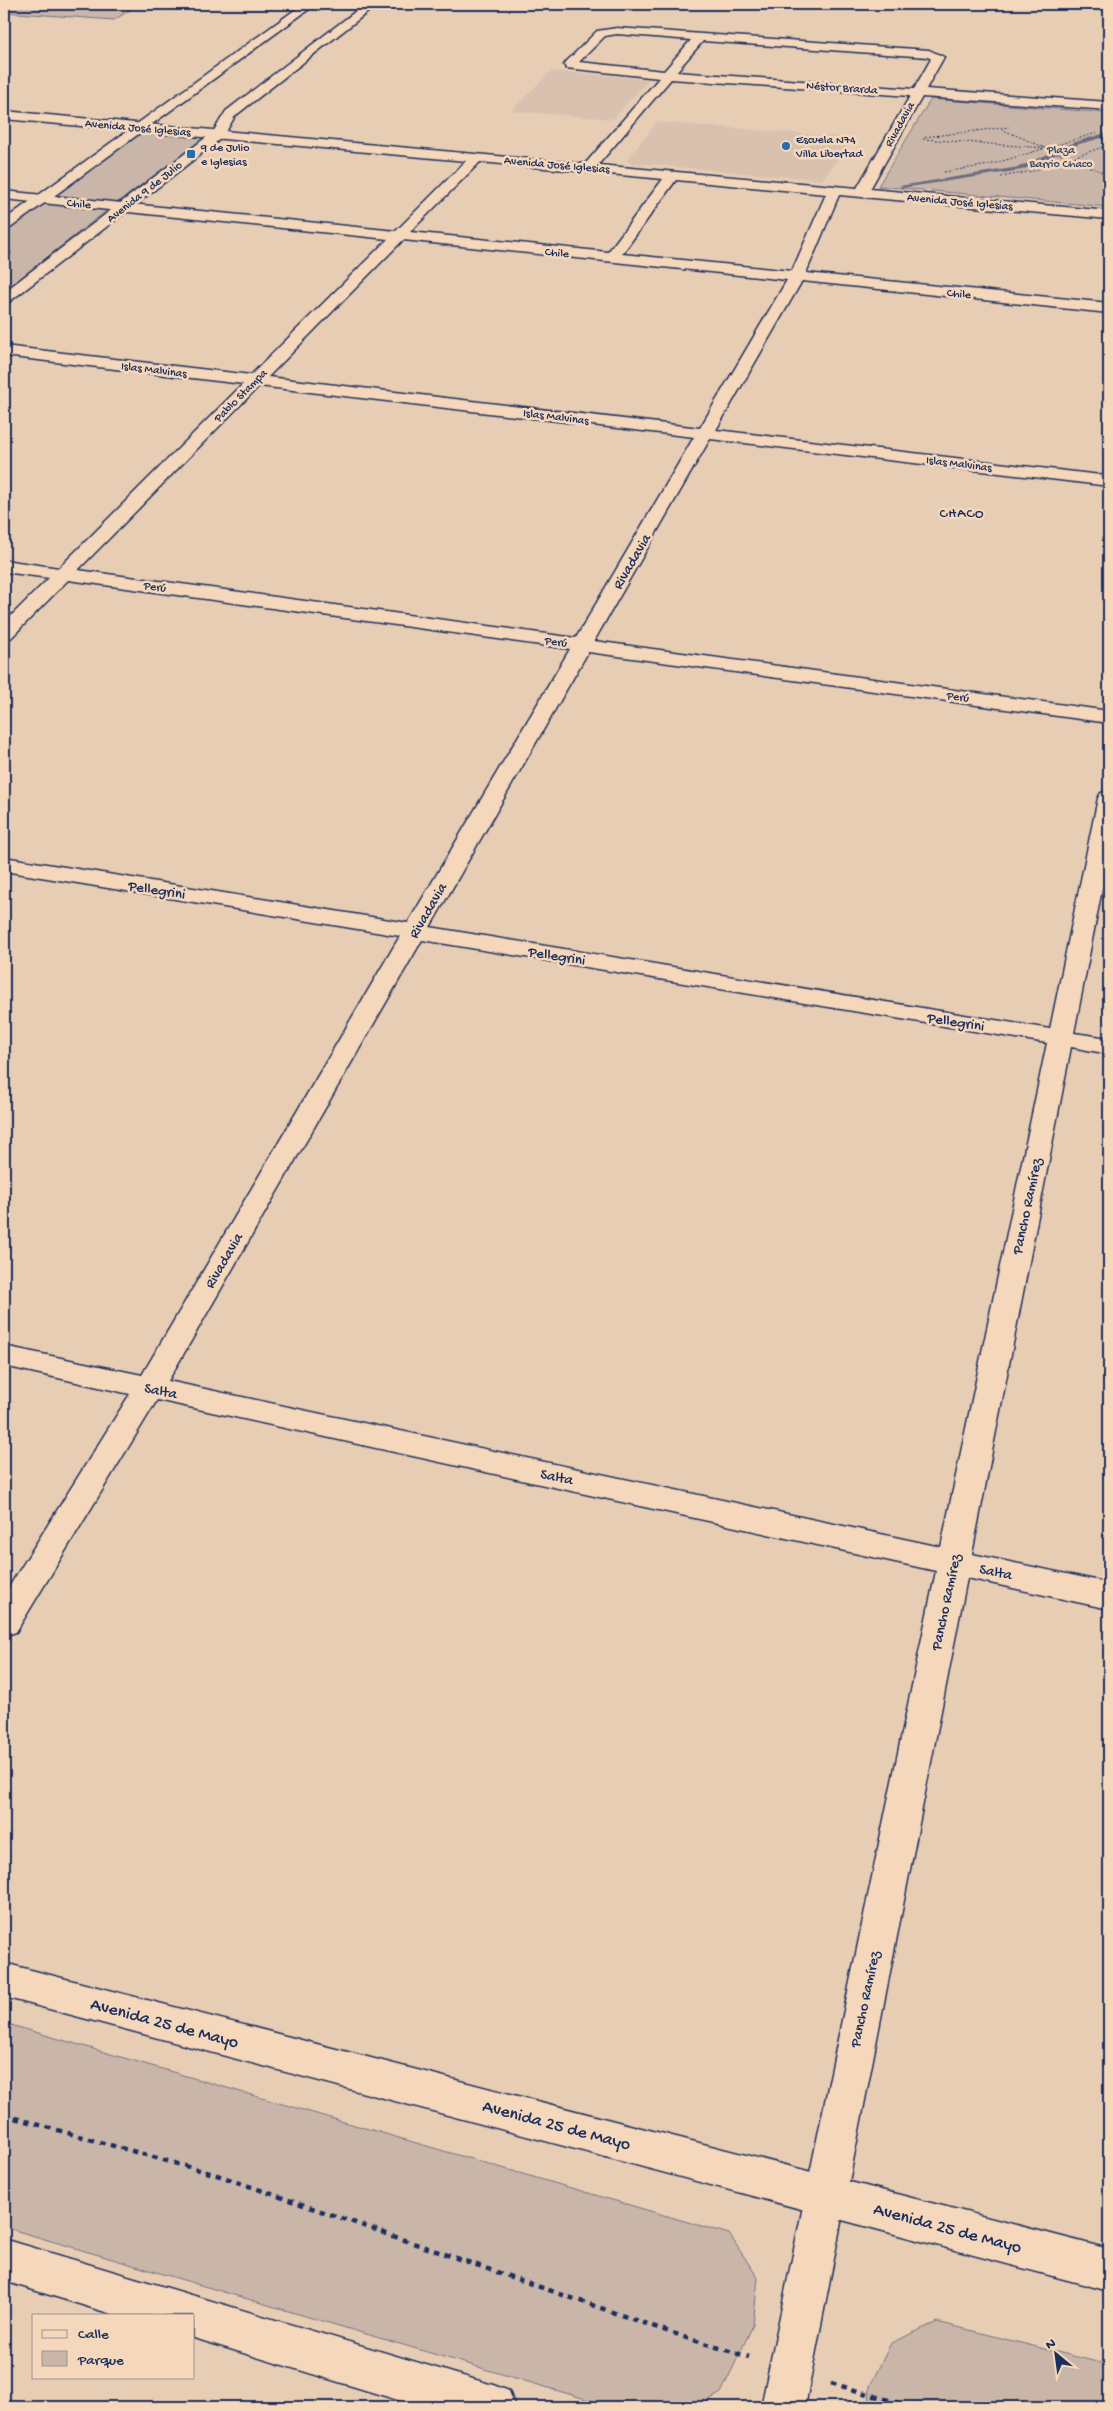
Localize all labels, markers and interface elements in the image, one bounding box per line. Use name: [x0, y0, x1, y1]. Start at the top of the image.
street label: Néstor Brarda: [806, 80, 878, 99]
street label: Rivadavia: [883, 100, 919, 150]
street label: Avenida José Iglesias: [84, 117, 192, 141]
place label: Escuela N74 Villa Libertad: [795, 134, 863, 162]
marker: Escuela N74 Villa Libertad: [780, 140, 792, 152]
place label: 9 de Julio e Iglesias: [200, 142, 249, 170]
park label: Plaza Barrio Chaco: [1029, 144, 1092, 172]
marker: 9 de Julio e Iglesias: [185, 148, 197, 160]
street label: Avenida José Iglesias: [503, 154, 611, 178]
street label: Avenida 9 de Julio: [105, 159, 186, 226]
street label: Avenida José Iglesias: [906, 191, 1014, 215]
street label: Chile: [66, 197, 92, 213]
street label: Chile: [544, 246, 570, 262]
street label: Chile: [946, 287, 972, 303]
street label: Islas Malvinas: [120, 360, 188, 382]
street label: Pablo Stampa: [211, 367, 271, 427]
street label: Islas Malvinas: [522, 407, 590, 429]
street label: Islas Malvinas: [925, 454, 993, 476]
district label: CHACO: [940, 506, 984, 523]
street label: Rivadavia: [610, 530, 656, 593]
street label: Perú: [142, 579, 167, 597]
street label: Perú: [543, 634, 568, 652]
street label: Perú: [945, 689, 970, 707]
street label: Pellegrini: [126, 877, 187, 904]
street label: Rivadavia: [406, 879, 452, 942]
street label: Pellegrini: [526, 943, 587, 970]
street label: Pellegrini: [925, 1009, 986, 1036]
street label: Pancho Ramírez: [1009, 1156, 1047, 1257]
street label: Rivadavia: [202, 1229, 248, 1292]
street label: Salta: [143, 1380, 179, 1404]
street label: Salta: [539, 1466, 575, 1490]
street label: Pancho Ramírez: [928, 1552, 966, 1653]
street label: Salta: [978, 1561, 1014, 1585]
street label: Pancho Ramírez: [847, 1949, 885, 2050]
street label: Avenida 25 de Mayo: [88, 1995, 241, 2054]
street label: Avenida 25 de Mayo: [480, 2097, 633, 2156]
street label: Avenida 25 de Mayo: [871, 2200, 1024, 2259]
legend: [32, 2314, 195, 2378]
text: Calle: [78, 2326, 109, 2344]
north arrow: [1030, 2328, 1080, 2378]
text: N: [1043, 2335, 1059, 2354]
text: Parque: [77, 2352, 124, 2370]

